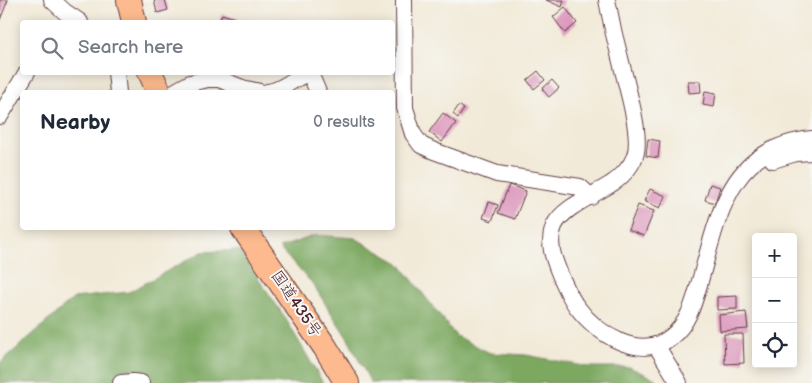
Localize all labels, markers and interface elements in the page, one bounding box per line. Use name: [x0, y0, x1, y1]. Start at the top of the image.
search box: [20, 20, 395, 75]
icon: search: [38, 34, 66, 62]
text: Search here: [78, 36, 183, 59]
text: Nearby: [40, 110, 110, 135]
text: 0 results: [313, 113, 375, 132]
map controls: [752, 233, 797, 368]
button: +: [752, 233, 797, 278]
street label: 国道435号: [267, 267, 325, 341]
button: −: [752, 278, 797, 323]
button: locate: [752, 323, 797, 368]

